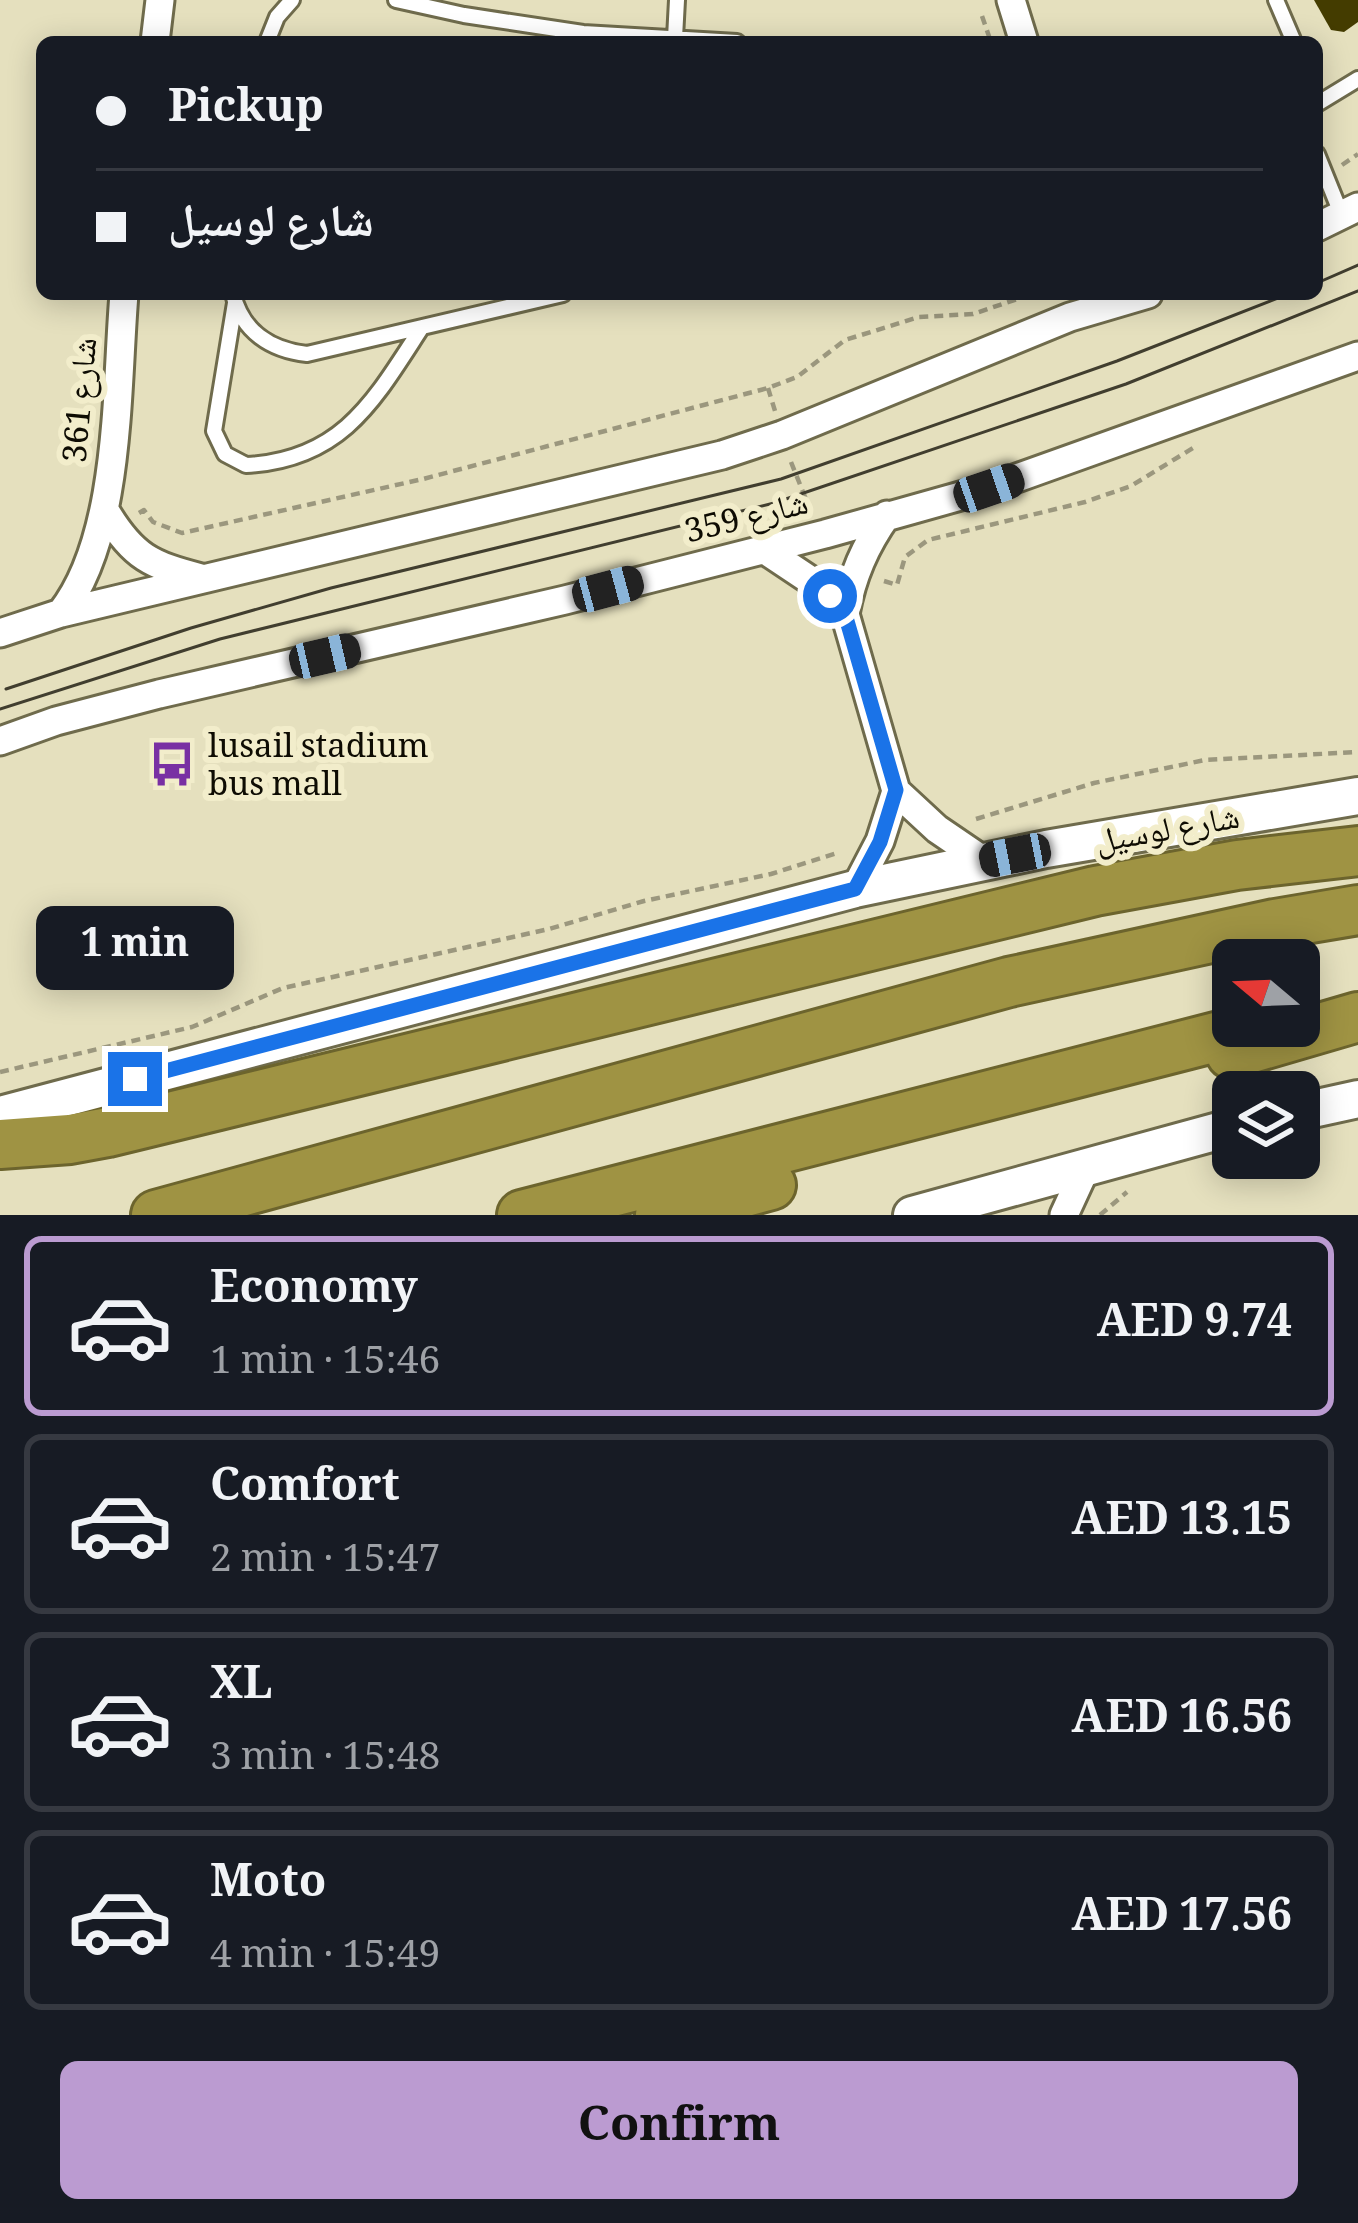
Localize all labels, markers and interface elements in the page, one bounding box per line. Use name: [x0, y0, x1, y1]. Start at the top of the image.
text: Pickup: [168, 73, 324, 150]
text: شارع لوسيل: [168, 188, 374, 265]
street label: شارع 361: [51, 336, 117, 465]
car: [949, 459, 1029, 517]
street label: شارع 359: [680, 479, 815, 563]
car: [569, 562, 647, 616]
route start: [803, 569, 857, 623]
car: [286, 630, 364, 682]
place label: lusail stadium bus mall: [208, 722, 429, 816]
bus stop icon: lusail stadium bus mall: [147, 739, 197, 789]
street label: شارع لوسيل: [1091, 793, 1244, 873]
car: [976, 830, 1054, 880]
callout: 1 min: [36, 905, 234, 989]
text: 1 min: [81, 914, 189, 981]
north arrow: [1212, 939, 1320, 1047]
map controls: [1212, 939, 1320, 1179]
route end: [108, 1052, 162, 1106]
button: layers: [1212, 1071, 1320, 1179]
text: Economy: [210, 1254, 418, 1331]
icon: car: [66, 1272, 174, 1380]
text: AED 9.74: [1097, 1288, 1292, 1365]
text: 1 min · 15:46: [210, 1331, 440, 1398]
text: Comfort: [210, 1452, 400, 1529]
icon: car: [66, 1470, 174, 1578]
text: AED 13.15: [1072, 1486, 1292, 1563]
text: 2 min · 15:47: [210, 1529, 440, 1596]
text: XL: [210, 1650, 272, 1727]
icon: car: [66, 1668, 174, 1776]
text: AED 16.56: [1072, 1684, 1292, 1761]
text: 3 min · 15:48: [210, 1727, 440, 1794]
text: Moto: [210, 1848, 326, 1925]
icon: car: [66, 1866, 174, 1974]
text: AED 17.56: [1072, 1882, 1292, 1959]
text: 4 min · 15:49: [210, 1925, 440, 1992]
button: Confirm: [60, 2061, 1298, 2199]

